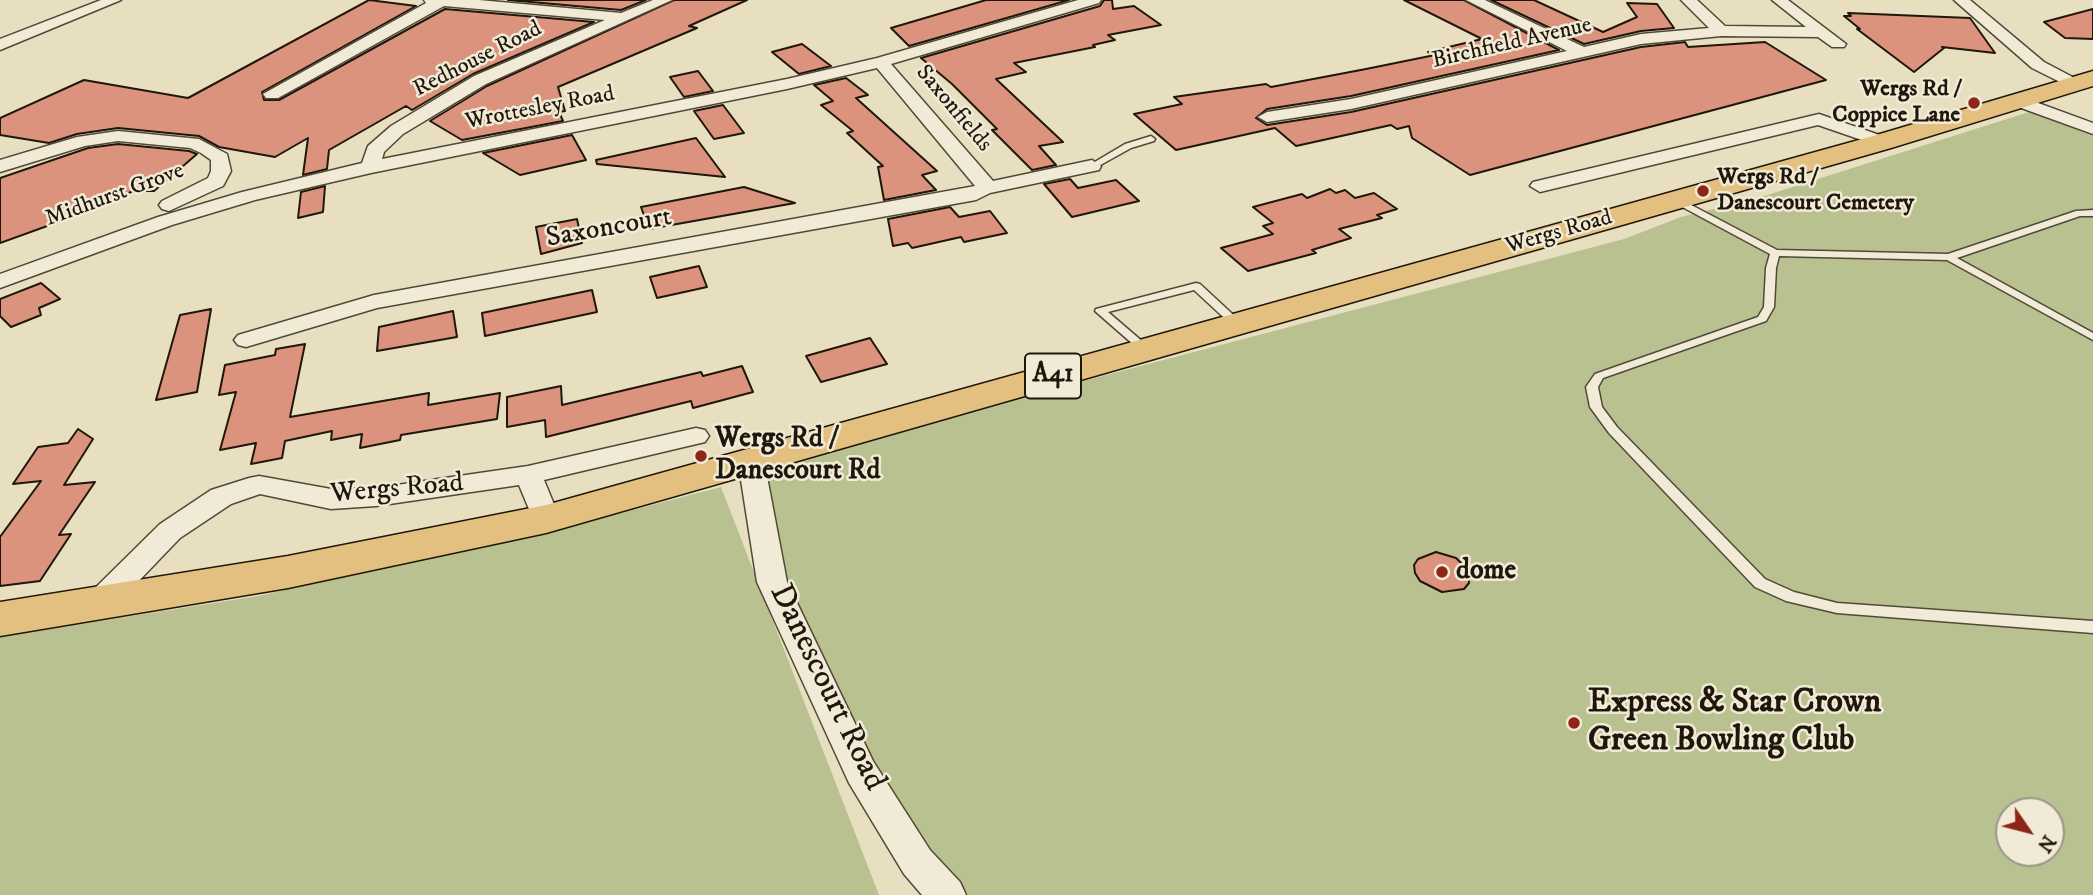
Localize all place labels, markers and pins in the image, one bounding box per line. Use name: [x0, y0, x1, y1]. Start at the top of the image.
place label: Wergs Rd / Coppice Lane: [1832, 76, 1960, 130]
marker: Wergs Rd / Coppice Lane: [1966, 95, 1982, 111]
place label: Wergs Rd / Danescourt Cemetery: [1717, 164, 1914, 218]
marker: Wergs Rd / Danescourt Cemetery: [1695, 183, 1711, 199]
place label: Wergs Rd / Danescourt Rd: [715, 423, 880, 489]
marker: Wergs Rd / Danescourt Rd: [693, 448, 709, 464]
place label: dome: [1456, 555, 1516, 589]
marker: dome: [1434, 564, 1450, 580]
place label: Express & Star Crown Green Bowling Club: [1588, 684, 1881, 762]
marker: Express & Star Crown Green Bowling Club: [1566, 715, 1582, 731]

